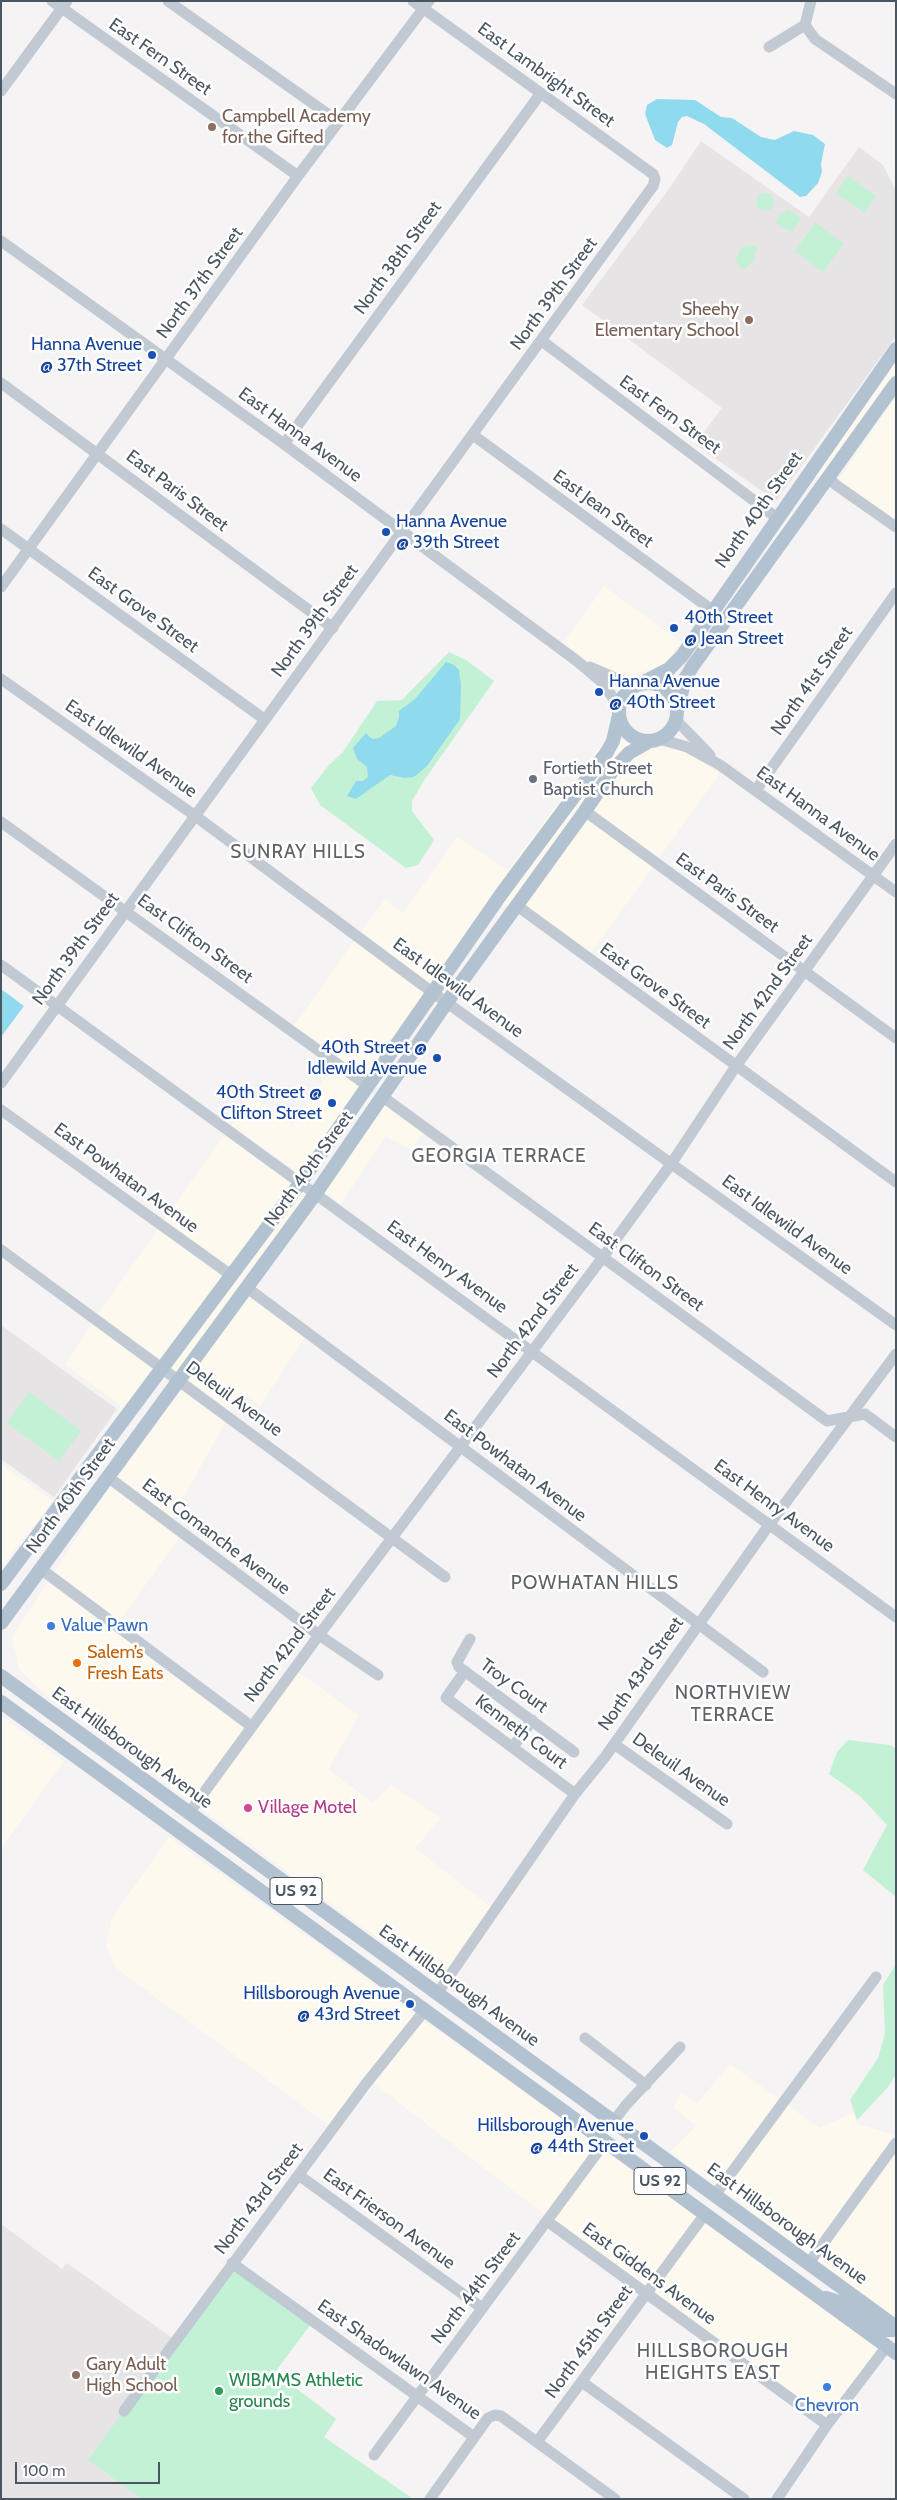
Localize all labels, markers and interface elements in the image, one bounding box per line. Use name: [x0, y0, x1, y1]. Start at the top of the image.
street label: East Fern Street: [105, 14, 215, 100]
street label: East Lambright Street: [473, 18, 619, 132]
place label: Campbell Academy for the Gifted: [222, 106, 371, 148]
marker: Campbell Academy for the Gifted: [206, 121, 218, 133]
street label: North 38th Street: [350, 197, 446, 319]
street label: North 37th Street: [152, 223, 248, 343]
street label: North 39th Street: [506, 233, 602, 355]
place label: Sheehy Elementary School: [595, 299, 739, 342]
marker: Sheehy Elementary School: [743, 314, 755, 326]
place label: Hanna Avenue @ 37th Street: [31, 334, 142, 376]
marker: Hanna Avenue @ 37th Street: [146, 349, 158, 361]
street label: East Fern Street: [615, 371, 725, 459]
street label: East Hanna Avenue: [234, 383, 366, 487]
street label: East Paris Street: [122, 446, 232, 536]
street label: North 40th Street: [711, 448, 807, 572]
street label: East Jean Street: [549, 465, 657, 553]
place label: Hanna Avenue @ 39th Street: [396, 511, 507, 554]
marker: Hanna Avenue @ 39th Street: [380, 526, 392, 538]
street label: North 39th Street: [267, 560, 363, 682]
street label: East Grove Street: [83, 563, 203, 657]
place label: 40th Street @ Jean Street: [684, 607, 784, 650]
marker: 40th Street @ Jean Street: [668, 622, 680, 634]
street label: North 41st Street: [766, 622, 858, 740]
place label: Hanna Avenue @ 40th Street: [609, 671, 720, 714]
marker: Hanna Avenue @ 40th Street: [593, 686, 605, 698]
street label: East Idlewild Avenue: [61, 695, 201, 803]
place label: Fortieth Street Baptist Church: [543, 758, 653, 801]
street label: East Hanna Avenue: [752, 762, 884, 866]
marker: Fortieth Street Baptist Church: [527, 773, 539, 785]
district label: SUNRAY HILLS: [229, 841, 367, 863]
street label: East Paris Street: [671, 848, 783, 938]
street label: North 39th Street: [28, 888, 124, 1010]
street label: East Clifton Street: [133, 890, 257, 988]
street label: North 42nd Street: [719, 930, 817, 1054]
street label: East Idlewild Avenue: [389, 933, 527, 1043]
street label: East Grove Street: [595, 939, 715, 1033]
place label: 40th Street @ Idlewild Avenue: [307, 1037, 427, 1080]
marker: 40th Street @ Idlewild Avenue: [431, 1052, 443, 1064]
place label: 40th Street @ Clifton Street: [216, 1082, 322, 1124]
marker: 40th Street @ Clifton Street: [326, 1097, 338, 1109]
street label: North 40th Street: [260, 1107, 358, 1231]
street label: East Powhatan Avenue: [50, 1118, 202, 1238]
district label: GEORGIA TERRACE: [410, 1145, 588, 1167]
street label: East Idlewild Avenue: [718, 1170, 856, 1280]
street label: East Henry Avenue: [382, 1216, 512, 1318]
street label: East Clifton Street: [584, 1218, 708, 1316]
street label: North 42nd Street: [483, 1259, 583, 1383]
street label: Deleuil Avenue: [181, 1357, 287, 1441]
street label: East Powhatan Avenue: [439, 1405, 591, 1527]
street label: North 40th Street: [22, 1434, 120, 1558]
street label: East Henry Avenue: [709, 1455, 839, 1557]
street label: East Comanche Avenue: [138, 1474, 294, 1600]
district label: POWHATAN HILLS: [509, 1572, 681, 1594]
street label: North 42nd Street: [240, 1583, 340, 1707]
street label: North 43rd Street: [594, 1613, 688, 1735]
place label: Value Pawn: [61, 1615, 148, 1637]
marker: Value Pawn: [45, 1620, 57, 1632]
place label: Salem’s Fresh Eats: [87, 1642, 163, 1685]
street label: Troy Court: [476, 1654, 552, 1718]
marker: Salem’s Fresh Eats: [71, 1657, 83, 1669]
district label: NORTHVIEW TERRACE: [674, 1682, 792, 1726]
street label: East Hillsborough Avenue: [48, 1683, 216, 1813]
street label: Kenneth Court: [471, 1690, 571, 1774]
street label: Deleuil Avenue: [628, 1728, 734, 1812]
place label: Village Motel: [258, 1797, 357, 1819]
marker: Village Motel: [242, 1802, 254, 1814]
road number: US 92: [270, 1878, 322, 1904]
street label: East Hillsborough Avenue: [375, 1921, 543, 2051]
place label: Hillsborough Avenue @ 43rd Street: [243, 1983, 400, 2026]
marker: Hillsborough Avenue @ 43rd Street: [404, 1998, 416, 2010]
place label: Hillsborough Avenue @ 44th Street: [477, 2115, 634, 2158]
marker: Hillsborough Avenue @ 44th Street: [638, 2130, 650, 2142]
street label: North 43rd Street: [210, 2139, 308, 2259]
street label: East Hillsborough Avenue: [703, 2159, 871, 2289]
street label: East Frierson Avenue: [319, 2164, 459, 2274]
road number: US 92: [634, 2168, 686, 2194]
street label: East Giddens Avenue: [578, 2218, 720, 2330]
street label: North 44th Street: [427, 2228, 525, 2348]
street label: North 45th Street: [541, 2281, 637, 2403]
street label: East Shadowlawn Avenue: [313, 2295, 485, 2425]
district label: HILLSBOROUGH HEIGHTS EAST: [635, 2340, 791, 2384]
place label: Gary Adult High School: [86, 2354, 178, 2396]
marker: Gary Adult High School: [70, 2369, 82, 2381]
place label: WIBMMS Athletic grounds: [229, 2370, 363, 2412]
marker: Chevron: [821, 2381, 833, 2393]
marker: WIBMMS Athletic grounds: [213, 2385, 225, 2397]
place label: Chevron: [795, 2395, 859, 2417]
scale bar: [18, 2452, 162, 2484]
text: 100 m: [23, 2462, 65, 2480]

